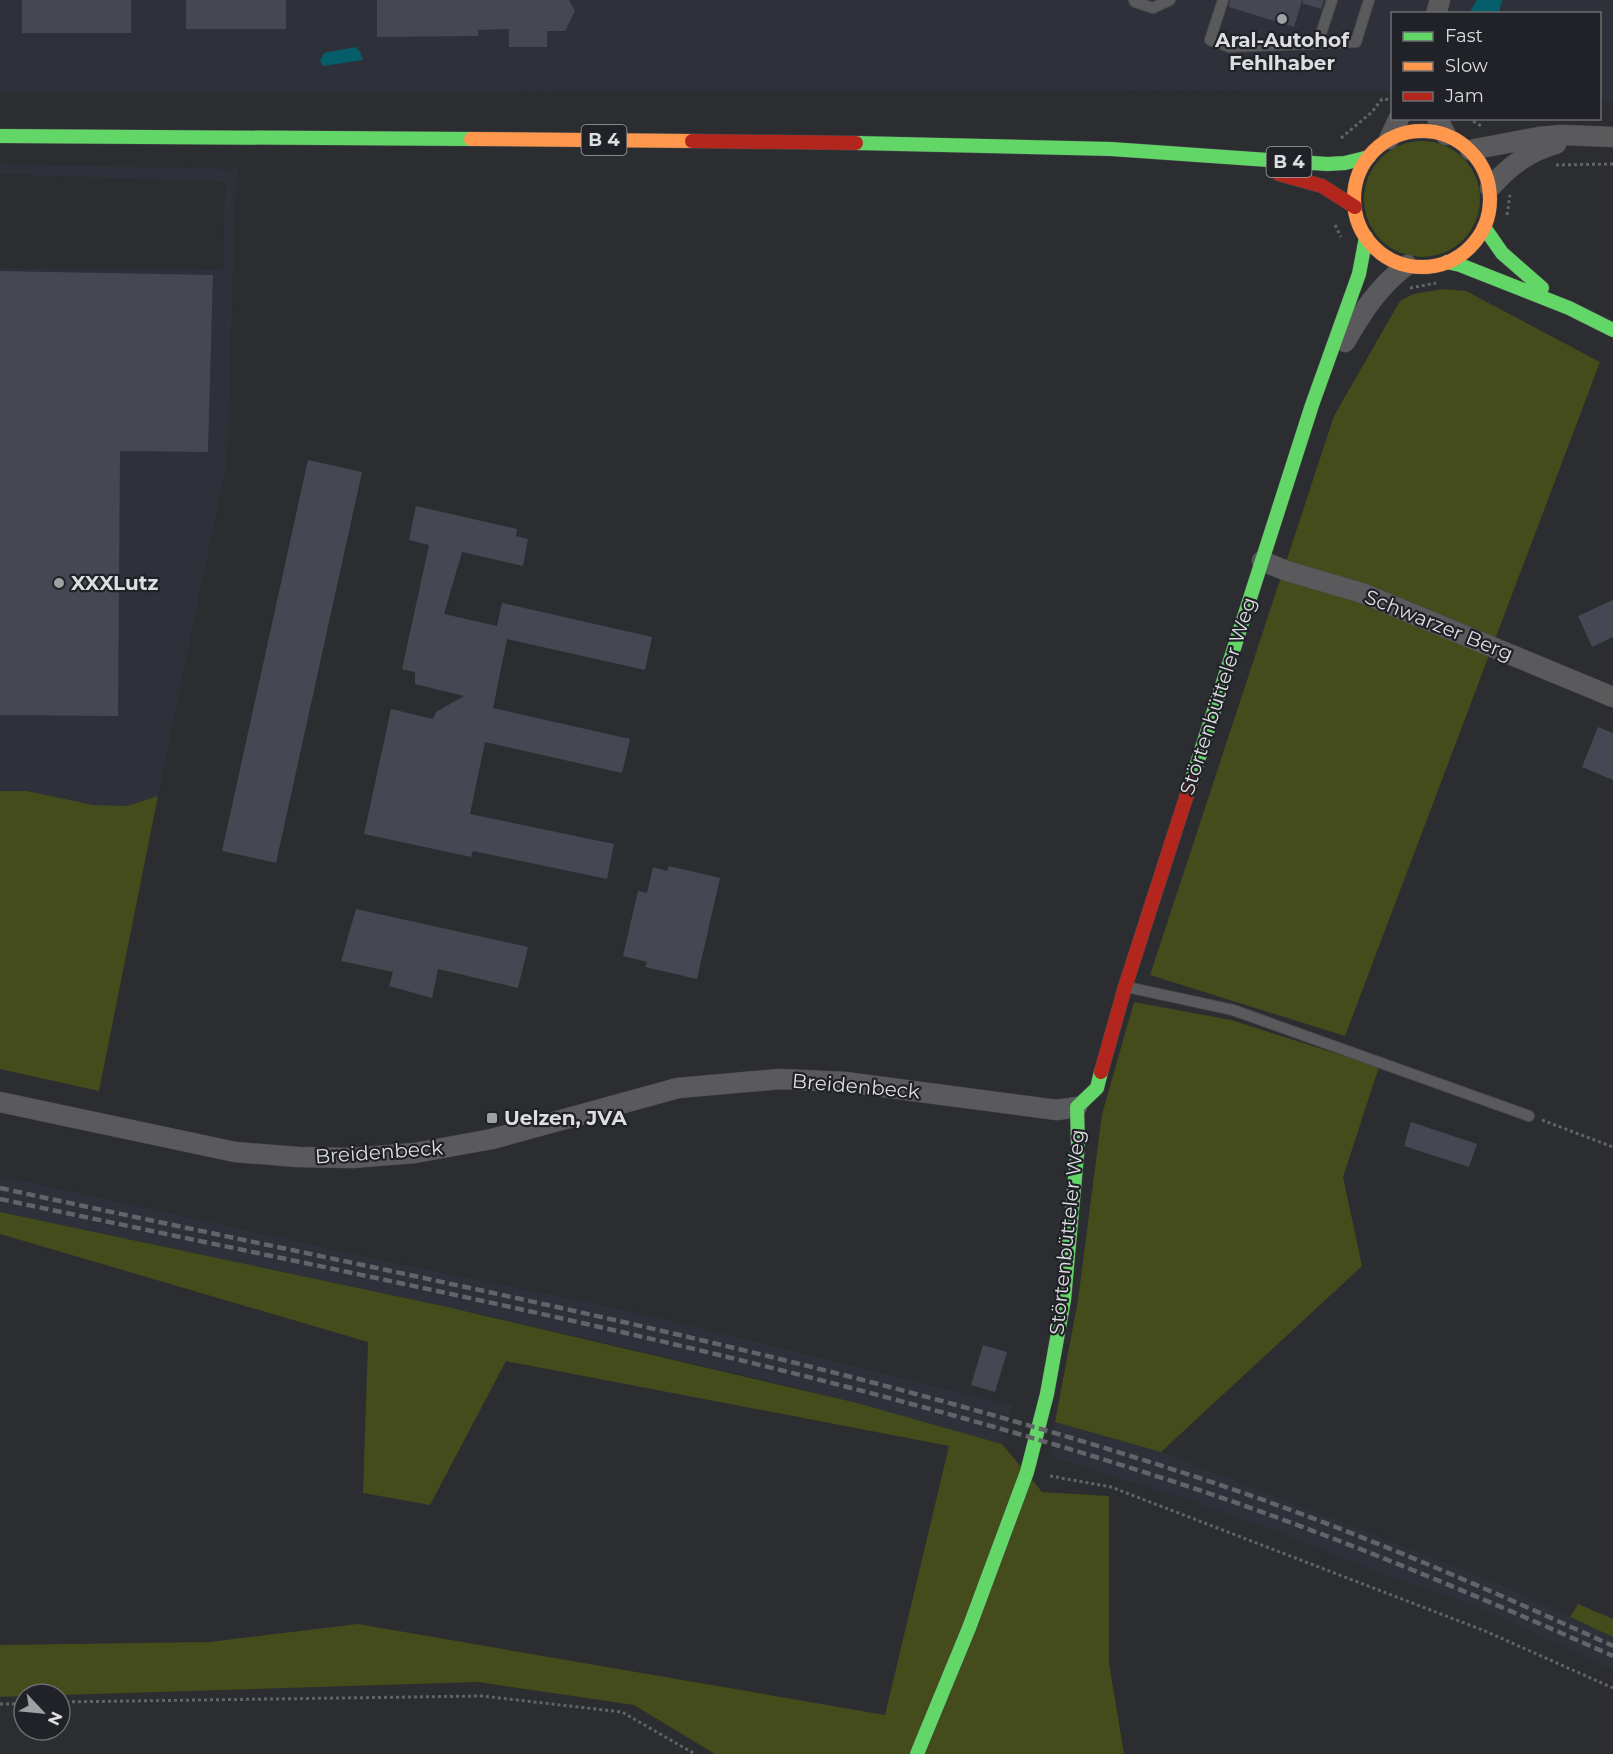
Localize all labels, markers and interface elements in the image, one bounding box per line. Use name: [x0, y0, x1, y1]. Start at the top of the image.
marker: Aral-Autohof Fehlhaber: [1275, 12, 1289, 26]
legend: [1391, 12, 1601, 120]
text: Fast: [1445, 25, 1483, 47]
place label: Aral-Autohof Fehlhaber: [1214, 28, 1350, 75]
text: Slow: [1445, 55, 1488, 77]
text: Jam: [1444, 85, 1484, 107]
road number: B 4: [582, 125, 626, 155]
road number: B 4: [1266, 147, 1312, 177]
place label: XXXLutz: [71, 571, 158, 595]
marker: XXXLutz: [52, 576, 66, 590]
street label: Schwarzer Berg: [1361, 584, 1517, 666]
street label: Störtenbütteler Weg: [1175, 594, 1261, 798]
street label: Breidenbeck: [791, 1068, 921, 1104]
place label: Uelzen, JVA: [504, 1106, 627, 1130]
marker: Uelzen, JVA: [485, 1111, 499, 1125]
street label: Störtenbütteler Weg: [1044, 1128, 1090, 1336]
street label: Breidenbeck: [314, 1136, 444, 1168]
north arrow: [12, 1682, 72, 1742]
text: N: [44, 1708, 66, 1728]

